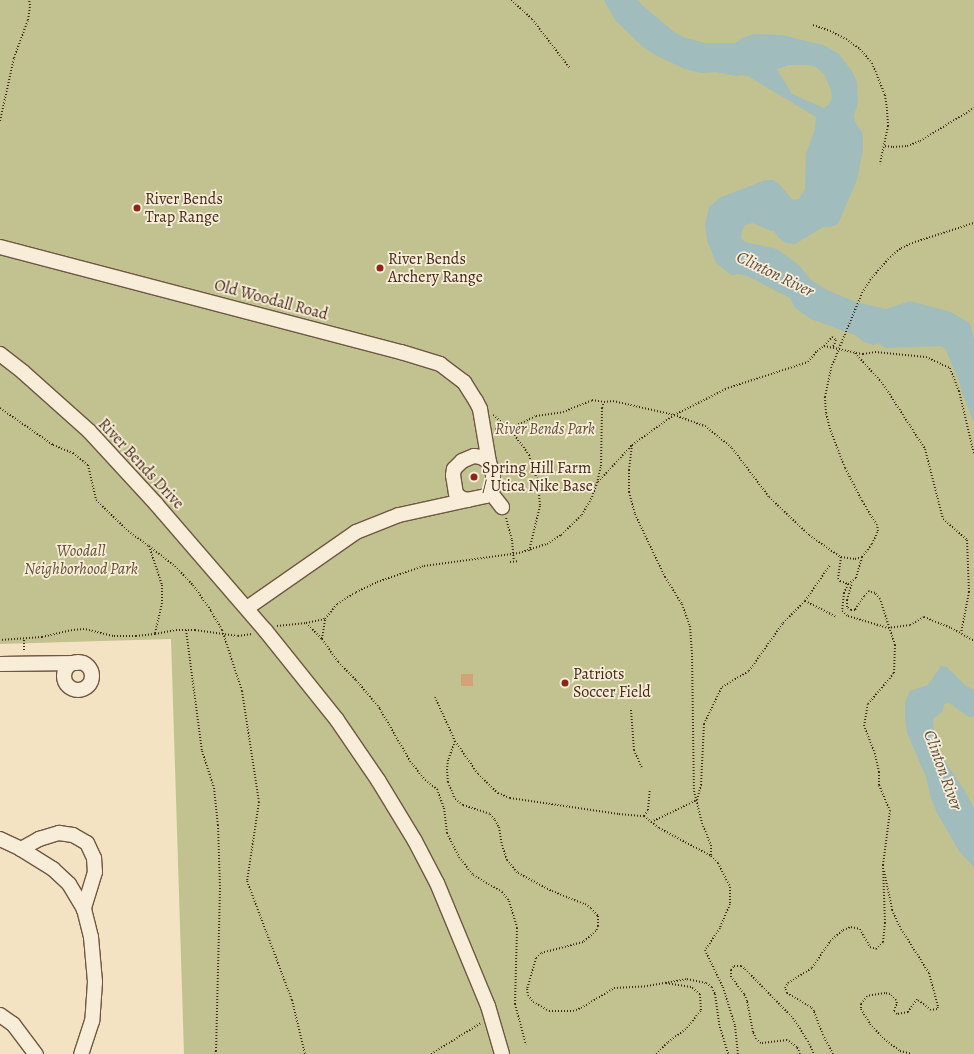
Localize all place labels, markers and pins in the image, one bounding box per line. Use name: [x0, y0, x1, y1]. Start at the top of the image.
place label: River Bends Trap Range: [145, 189, 223, 227]
marker: River Bends Trap Range: [132, 203, 142, 213]
place label: River Bends Archery Range: [388, 249, 483, 287]
marker: River Bends Archery Range: [375, 263, 385, 273]
place label: Spring Hill Farm / Utica Nike Base: [482, 458, 593, 496]
marker: Spring Hill Farm / Utica Nike Base: [469, 472, 479, 482]
place label: Patriots Soccer Field: [573, 664, 651, 702]
marker: Patriots Soccer Field: [560, 678, 570, 688]

